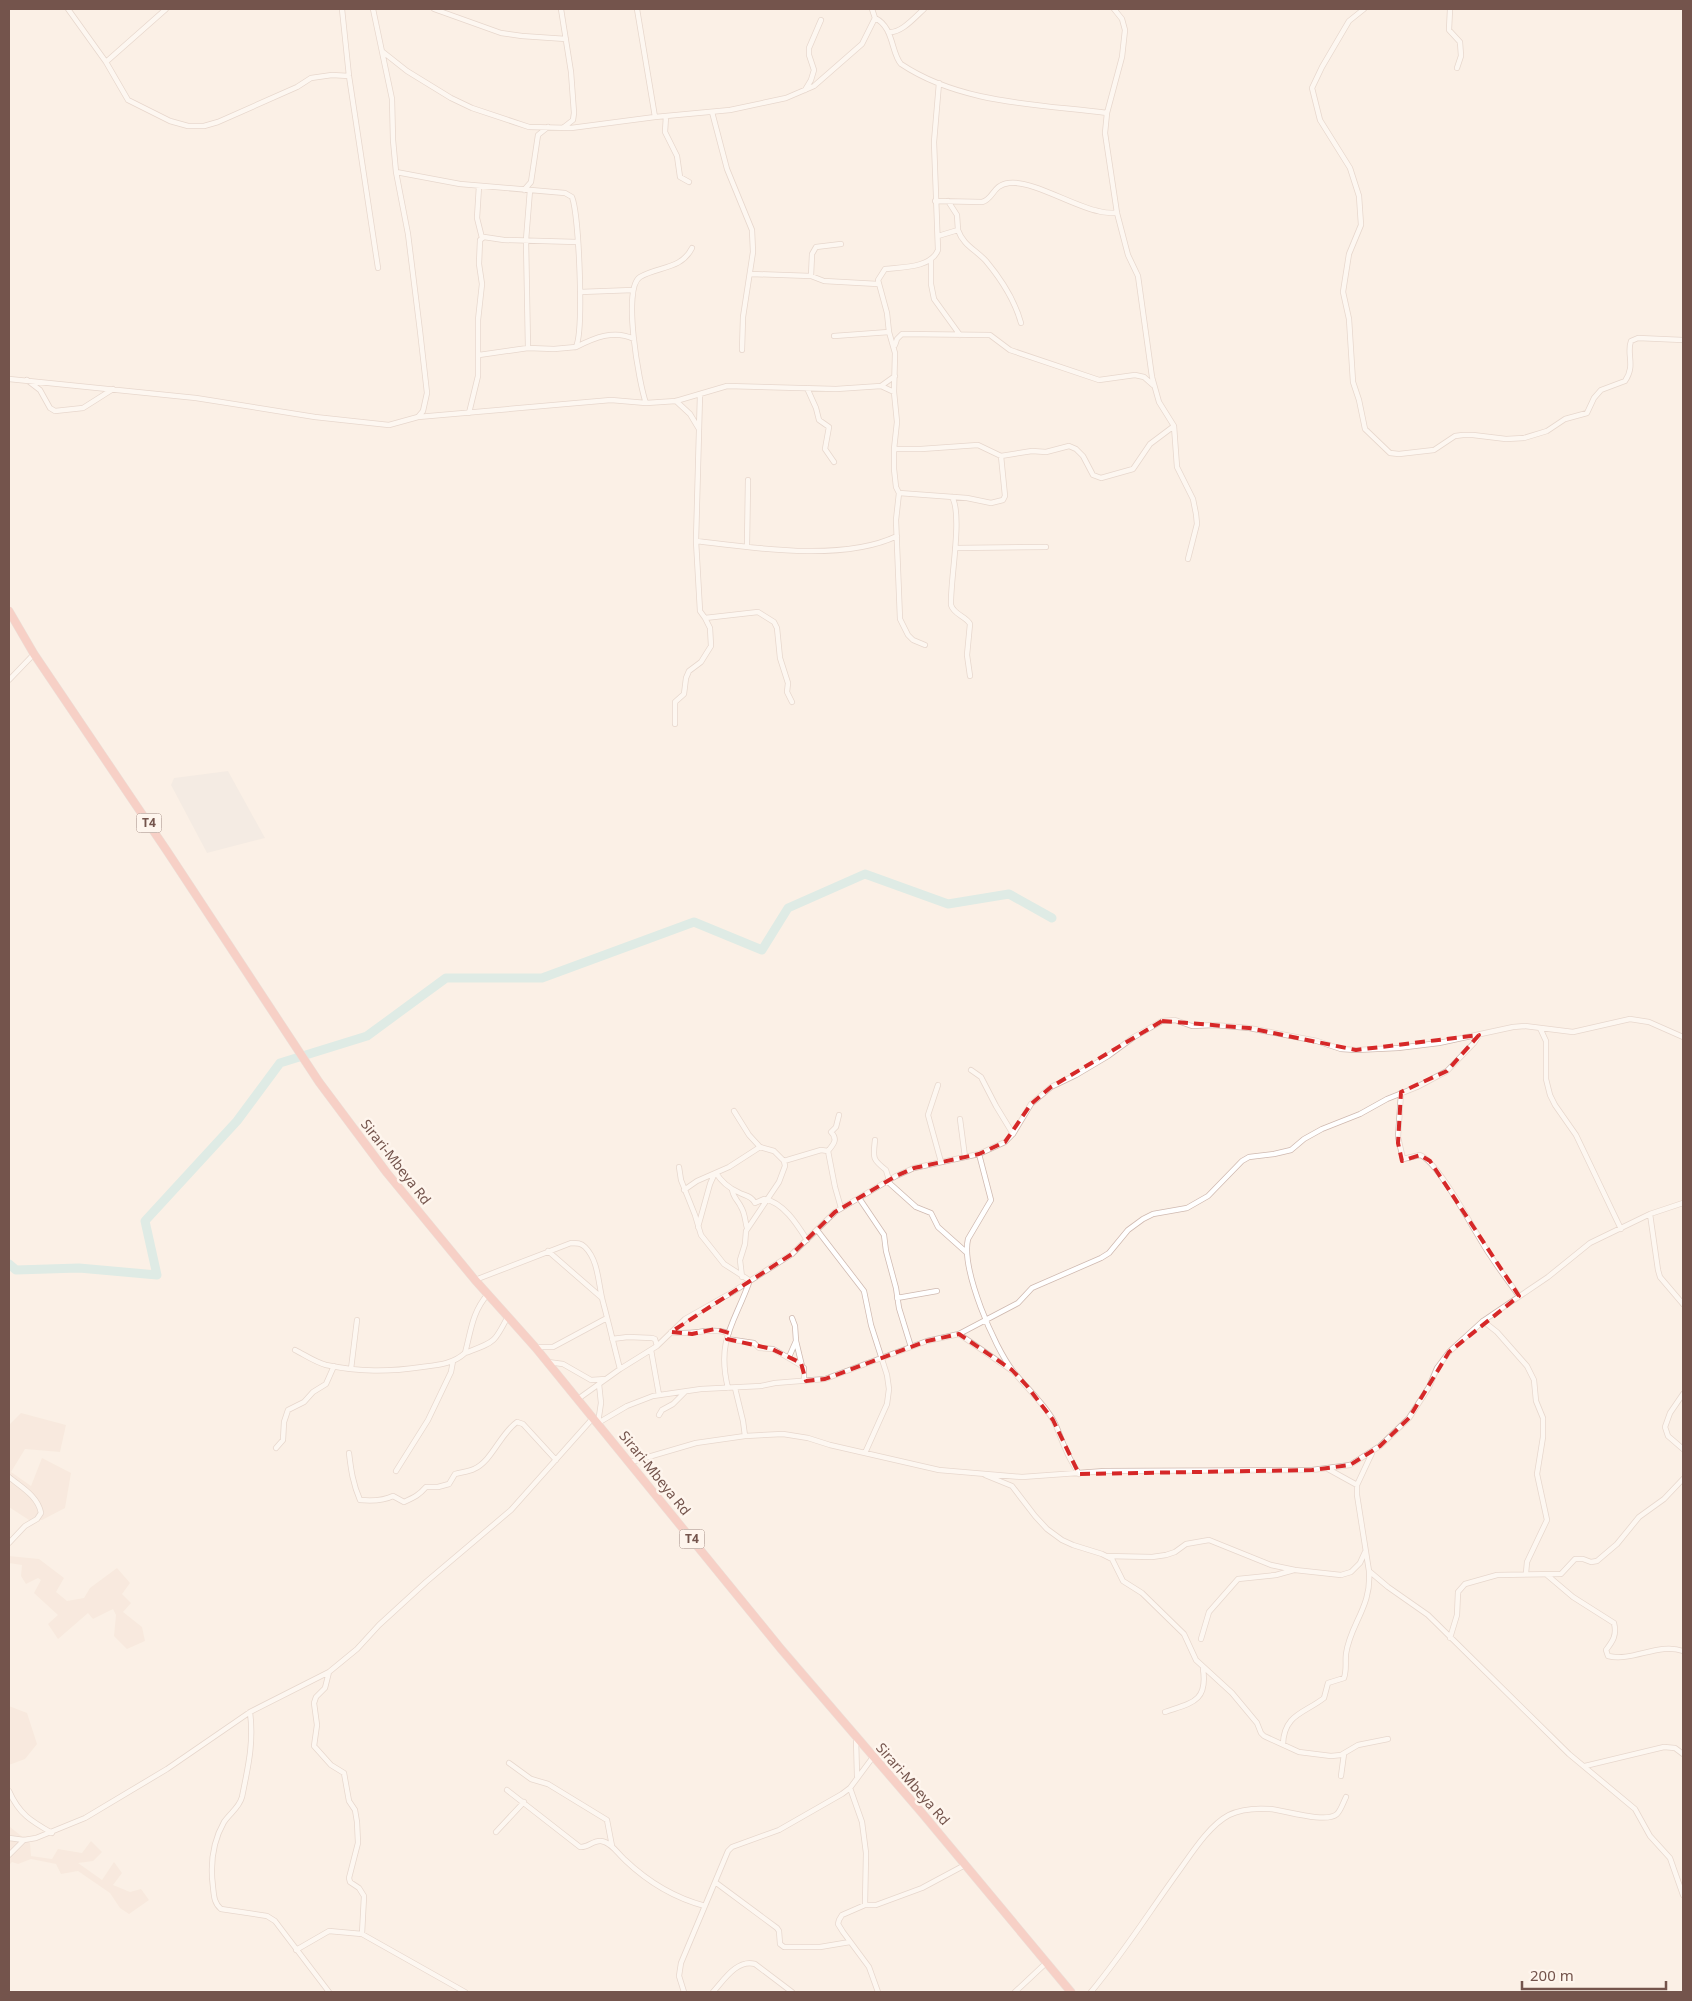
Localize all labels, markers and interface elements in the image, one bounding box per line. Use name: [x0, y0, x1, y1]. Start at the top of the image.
road number: T4: [136, 814, 162, 832]
street label: Sirari-Mbeya Rd: [357, 1115, 436, 1208]
street label: Sirari-Mbeya Rd: [615, 1427, 695, 1519]
road number: T4: [680, 1530, 704, 1548]
street label: Sirari-Mbeya Rd: [872, 1738, 954, 1829]
scale bar: [1522, 1958, 1666, 1990]
text: 200 m: [1530, 1965, 1574, 1985]

